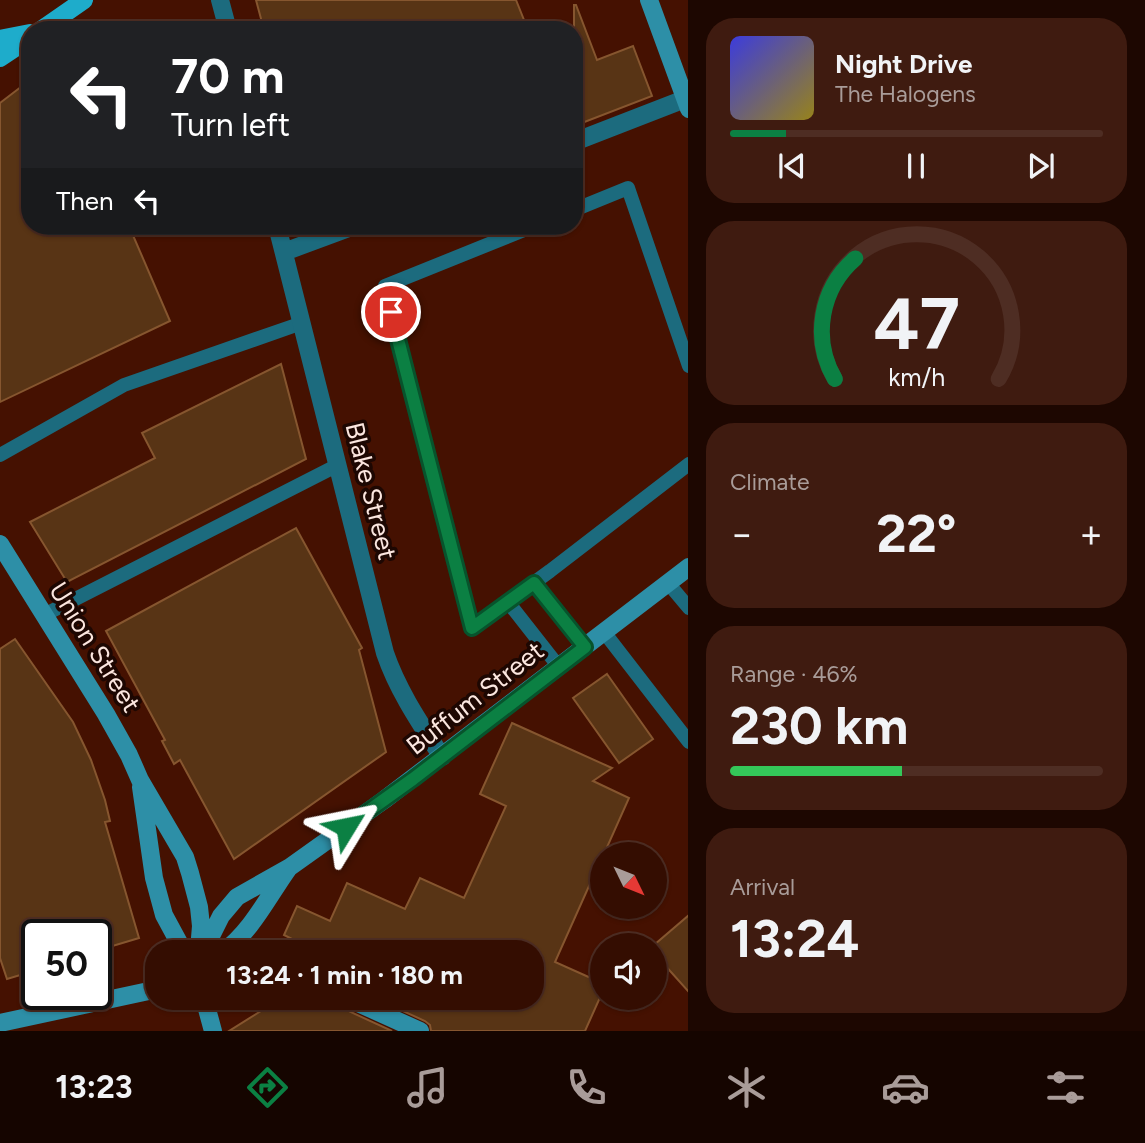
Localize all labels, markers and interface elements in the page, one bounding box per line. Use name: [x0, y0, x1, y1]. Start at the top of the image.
text: 70 m: [171, 46, 284, 105]
text: Night Drive: [835, 48, 972, 80]
icon: left: [56, 49, 147, 140]
text: The Halogens: [835, 80, 976, 108]
text: Turn left: [171, 106, 290, 144]
icon: previous: [773, 147, 811, 185]
icon: pause: [897, 147, 935, 185]
icon: next: [1022, 147, 1060, 185]
icon: left: [128, 182, 166, 220]
text: Then: [56, 185, 114, 217]
text: 47: [873, 280, 960, 367]
pin: [361, 282, 421, 342]
icon: arrive: [372, 293, 410, 331]
text: km/h: [888, 362, 945, 392]
street label: Blake Street: [338, 419, 404, 563]
text: Climate: [730, 468, 809, 496]
text: 22°: [877, 503, 956, 565]
text: −: [730, 511, 754, 557]
text: +: [1079, 511, 1103, 557]
street label: Union Street: [42, 576, 148, 718]
street label: Buffum Street: [400, 634, 550, 762]
text: Range · 46%: [730, 660, 858, 688]
text: 230 km: [730, 695, 908, 757]
position arrow: [309, 790, 383, 864]
north arrow: [590, 842, 667, 919]
map controls: [590, 842, 667, 1010]
text: Arrival: [730, 873, 795, 901]
text: 13:24: [730, 908, 860, 970]
speed limit sign: 50: [21, 919, 112, 1010]
button: sound: [590, 933, 667, 1010]
text: 13:24 · 1 min · 180 m: [226, 959, 463, 991]
icon: directions: [243, 1063, 292, 1112]
icon: music: [403, 1063, 452, 1112]
icon: phone: [562, 1063, 611, 1112]
icon: climate: [722, 1063, 771, 1112]
icon: car: [881, 1063, 930, 1112]
icon: filters: [1041, 1063, 1090, 1112]
text: 13:23: [55, 1068, 133, 1106]

